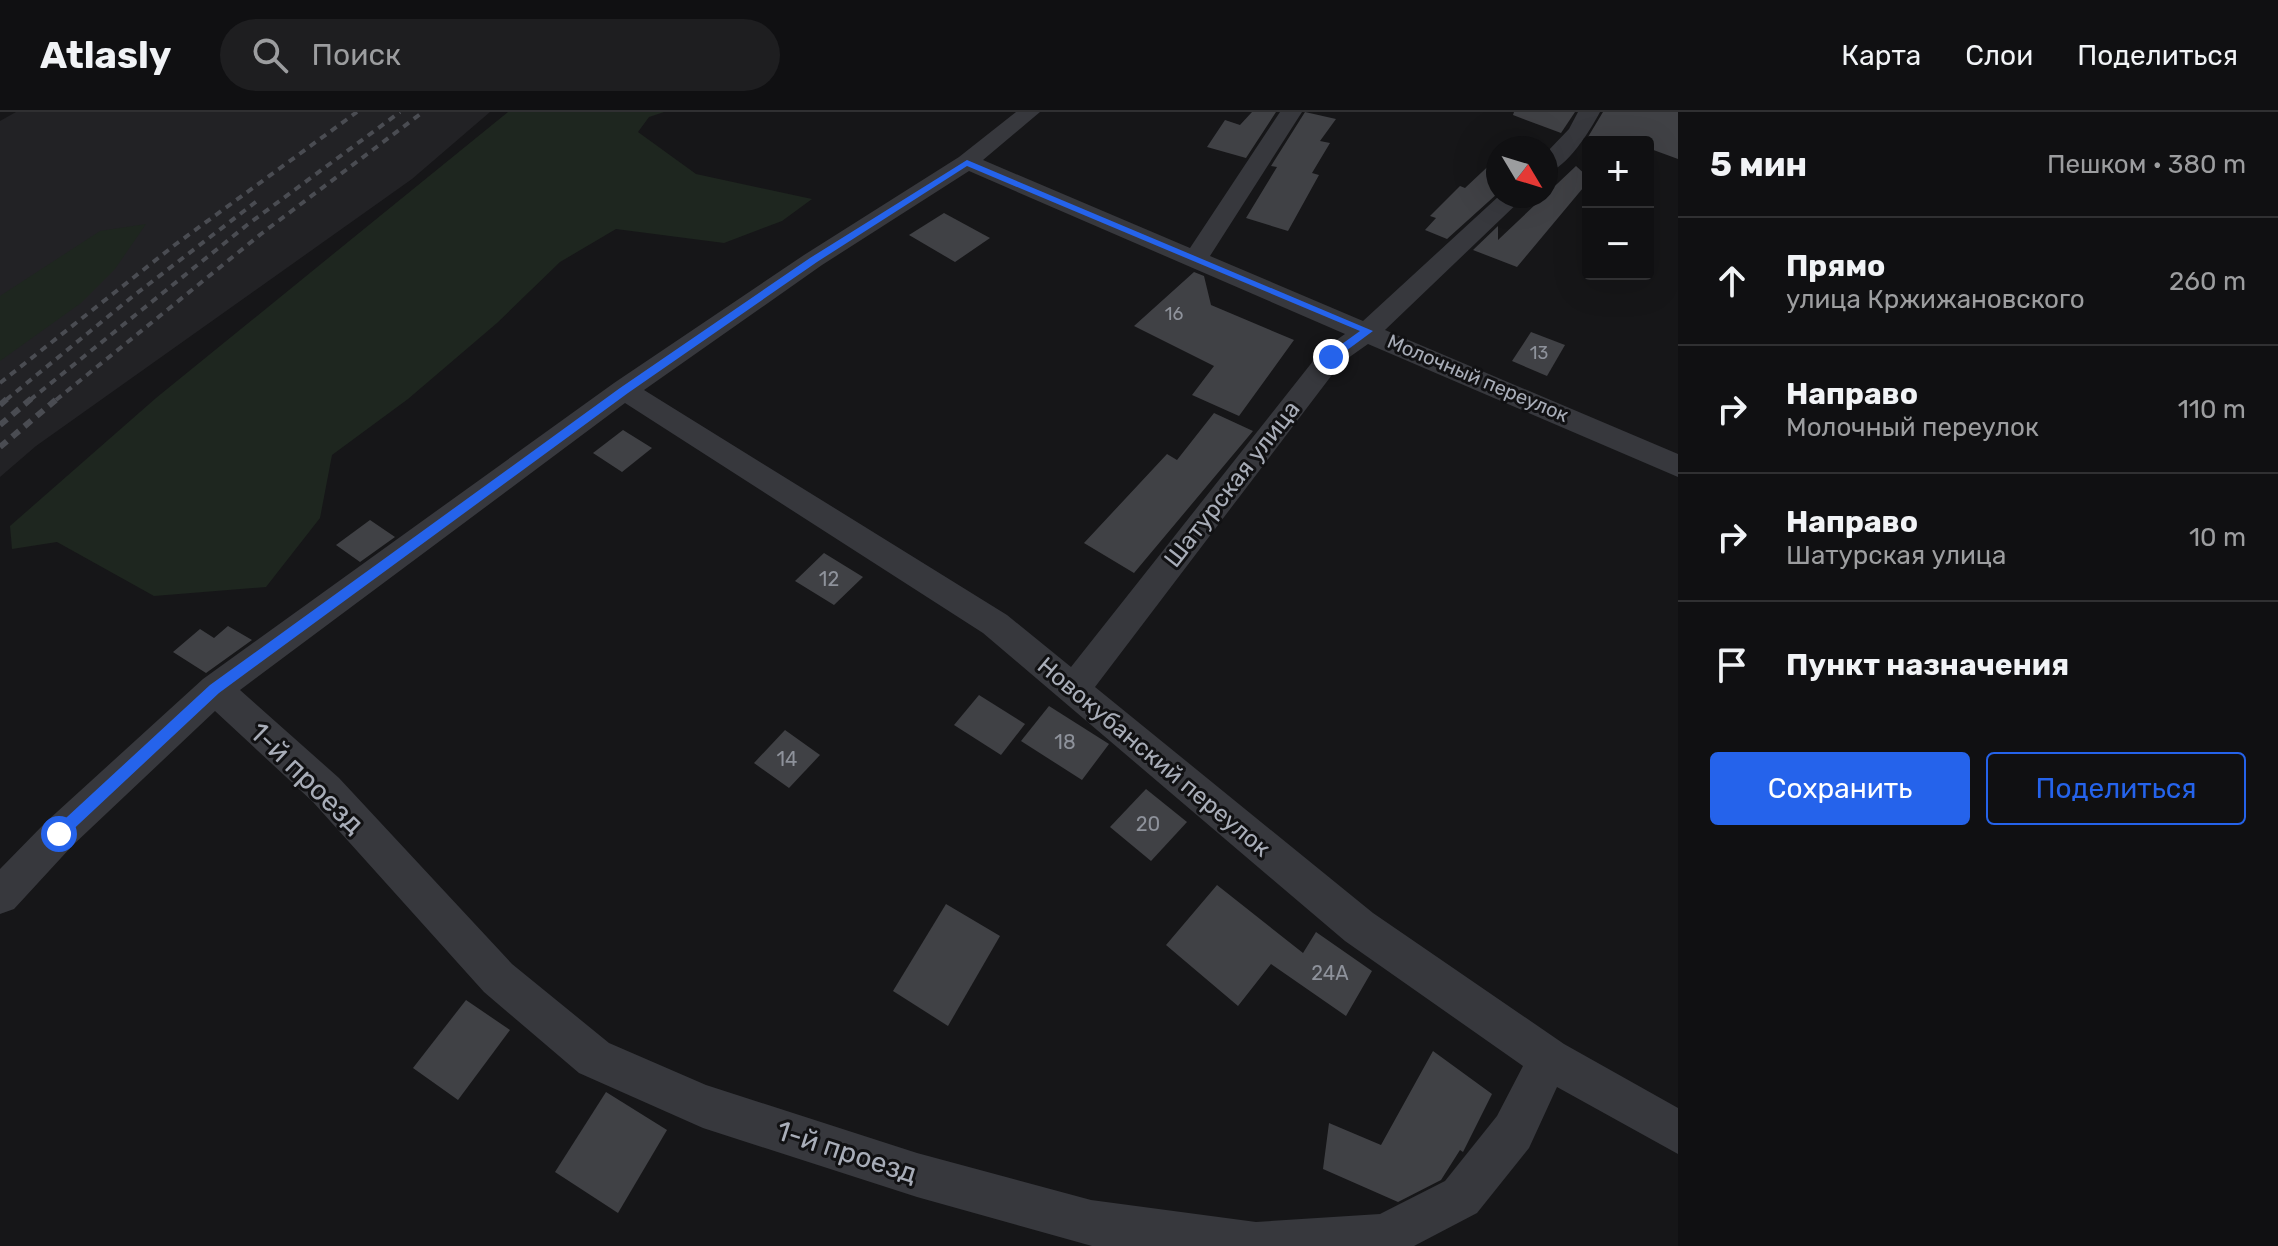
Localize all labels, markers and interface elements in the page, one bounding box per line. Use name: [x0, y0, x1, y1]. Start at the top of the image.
search box: [220, 19, 780, 91]
text: Atlasly: [40, 32, 172, 78]
icon: search: [248, 33, 292, 77]
text: Поиск: [312, 37, 401, 73]
text: Карта: [1841, 39, 1921, 72]
text: Слои: [1965, 39, 2033, 72]
text: Поделиться: [2077, 39, 2238, 72]
north arrow: [1486, 136, 1558, 208]
map controls: [1582, 136, 1654, 280]
button: +: [1582, 136, 1654, 208]
text: 5 мин: [1710, 144, 1807, 185]
text: Пешком · 380 m: [2047, 149, 2246, 180]
button: −: [1582, 208, 1654, 280]
text: Прямо: [1786, 248, 1885, 284]
icon: ahead: [1710, 259, 1754, 303]
text: 260 m: [2169, 266, 2246, 297]
text: улица Кржижановского: [1786, 284, 2085, 315]
house number: 16: [1165, 303, 1183, 325]
street label: Молочный переулок: [1384, 329, 1572, 427]
route end: [1313, 339, 1349, 375]
house number: 13: [1530, 342, 1548, 364]
text: Направо: [1786, 376, 1918, 412]
icon: right: [1710, 387, 1754, 431]
text: 110 m: [2178, 394, 2246, 425]
street label: Шатурская улица: [1158, 395, 1306, 573]
text: Молочный переулок: [1786, 412, 2039, 443]
text: Направо: [1786, 504, 1918, 540]
icon: right: [1710, 515, 1754, 559]
text: 10 m: [2189, 522, 2246, 553]
text: Шатурская улица: [1786, 540, 2006, 571]
house number: 12: [819, 567, 839, 591]
icon: arrive: [1710, 643, 1754, 687]
text: Пункт назначения: [1786, 647, 2069, 683]
street label: Новокубанский переулок: [1032, 651, 1276, 863]
street label: 1-й проезд: [243, 716, 371, 840]
house number: 18: [1054, 730, 1076, 754]
house number: 14: [777, 747, 797, 771]
button: Сохранить: [1710, 752, 1970, 825]
button: Поделиться: [1986, 752, 2246, 825]
house number: 20: [1136, 812, 1160, 836]
route start: [41, 816, 77, 852]
house number: 24А: [1311, 961, 1349, 985]
street label: 1-й проезд: [773, 1114, 921, 1190]

